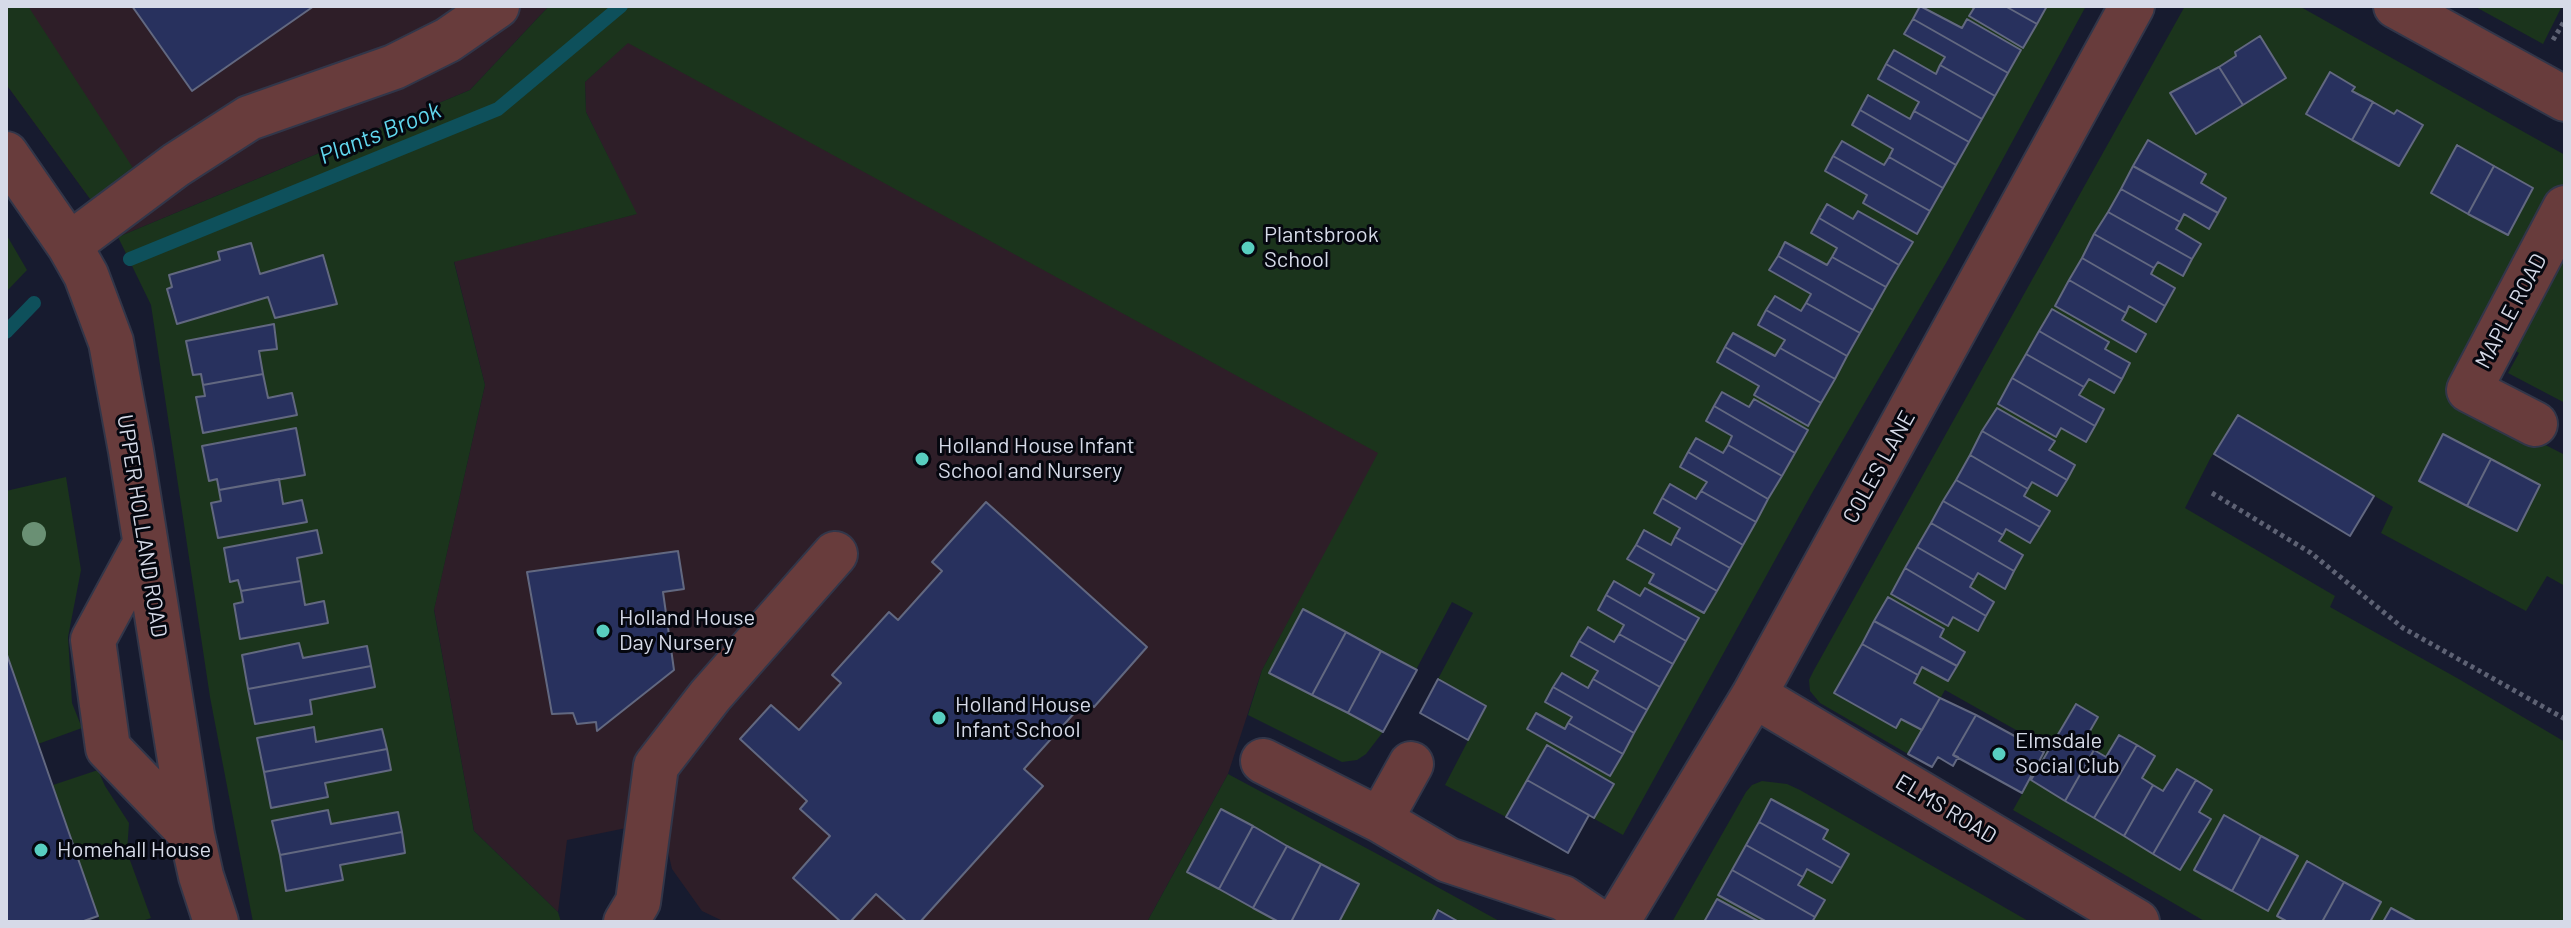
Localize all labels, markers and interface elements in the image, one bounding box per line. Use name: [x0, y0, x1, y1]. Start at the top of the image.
water label: Plants Brook: [315, 96, 445, 170]
place label: Plantsbrook School: [1264, 222, 1379, 274]
marker: Plantsbrook School: [1239, 239, 1257, 257]
street label: MAPLE ROAD: [2470, 249, 2552, 373]
street label: COLES LANE: [1837, 406, 1921, 528]
street label: UPPER HOLLAND ROAD: [111, 413, 173, 639]
place label: Holland House Infant School and Nursery: [938, 433, 1135, 484]
marker: Holland House Infant School and Nursery: [913, 450, 931, 468]
place label: Holland House Day Nursery: [619, 605, 755, 656]
marker: Holland House Day Nursery: [594, 622, 612, 640]
place label: Holland House Infant School: [955, 692, 1091, 744]
marker: Holland House Infant School: [930, 709, 948, 727]
place label: Elmsdale Social Club: [2015, 728, 2120, 780]
marker: Elmsdale Social Club: [1990, 745, 2008, 763]
street label: ELMS ROAD: [1891, 769, 2001, 849]
place label: Homehall House: [57, 837, 211, 863]
marker: Homehall House: [32, 841, 50, 859]

